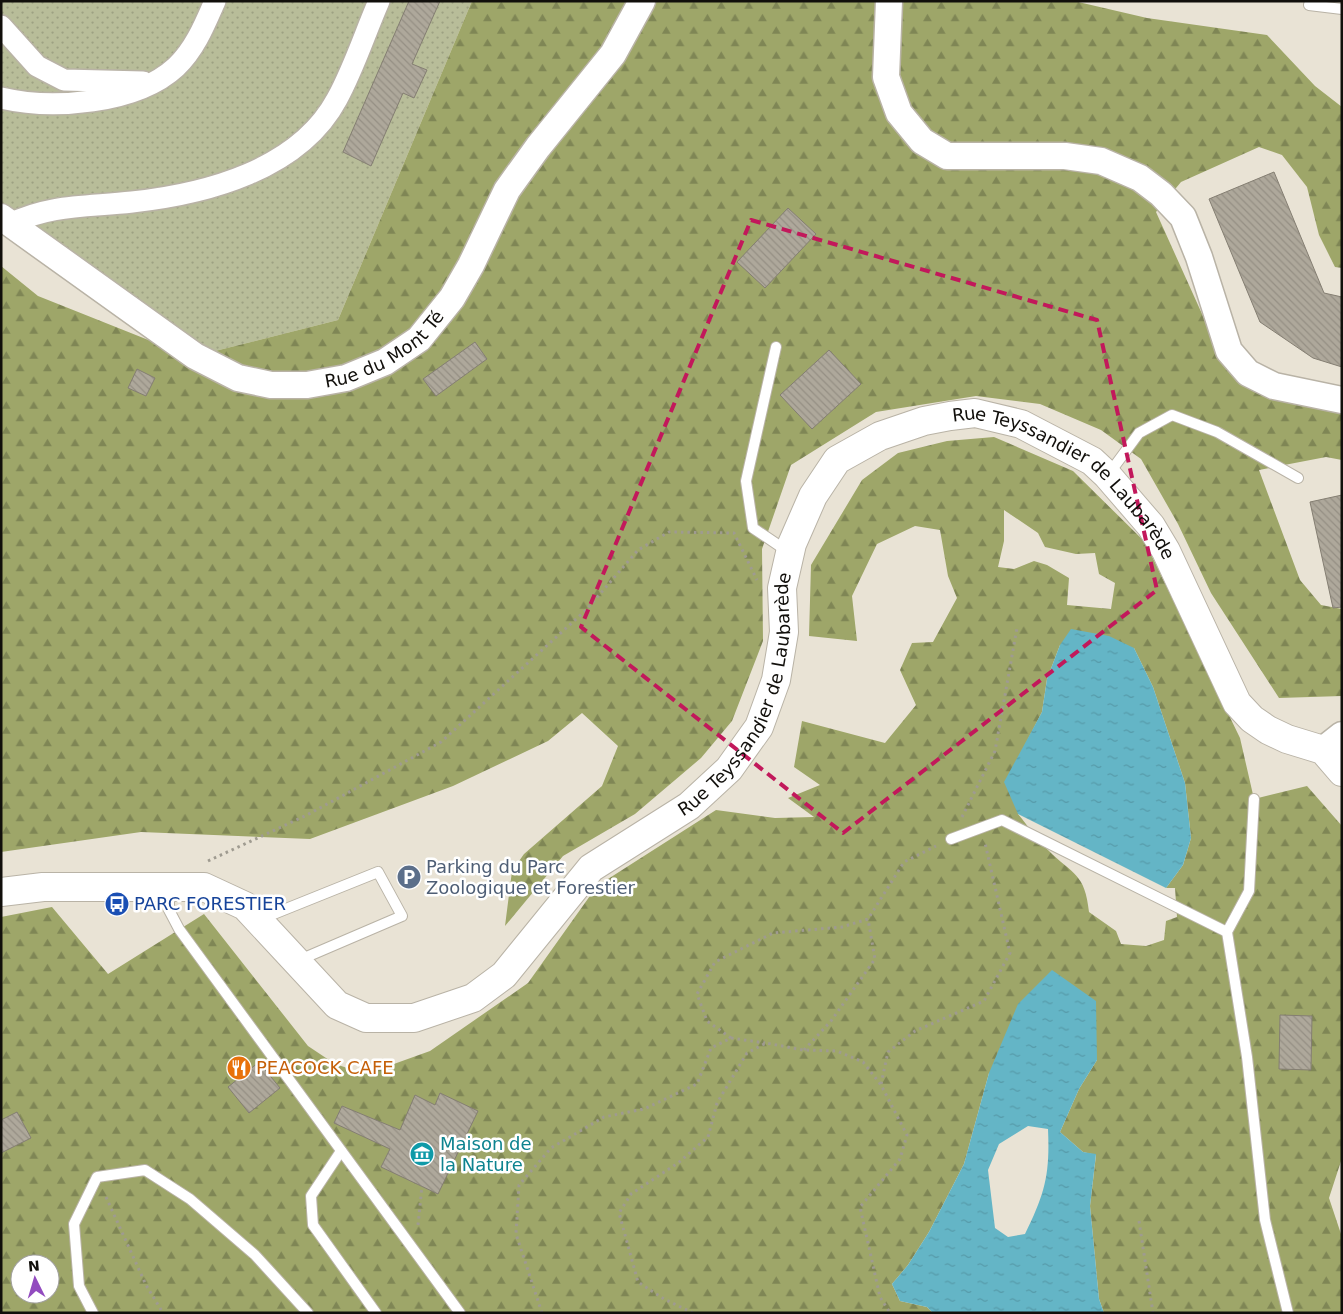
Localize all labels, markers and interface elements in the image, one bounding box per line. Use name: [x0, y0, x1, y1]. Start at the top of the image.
street label: Rue du Mont Té: [323, 306, 448, 392]
street label: Rue Teyssandier de Laubarède: [951, 402, 1179, 563]
street label: Rue Teyssandier de Laubarède: [674, 570, 795, 820]
place label: Parking du Parc Zoologique et Forestier: [426, 856, 636, 898]
parking icon: Parking du Parc Zoologique et Forestier: [396, 864, 422, 890]
bus stop icon: PARC FORESTIER: [104, 891, 130, 917]
place label: PARC FORESTIER: [134, 893, 286, 914]
restaurant icon: PEACOCK CAFE: [226, 1055, 252, 1081]
place label: PEACOCK CAFE: [256, 1057, 394, 1078]
place label: Maison de la Nature: [440, 1133, 532, 1175]
museum icon: Maison de la Nature: [409, 1141, 435, 1167]
north arrow: [10, 1254, 60, 1304]
text: N: [27, 1258, 40, 1275]

